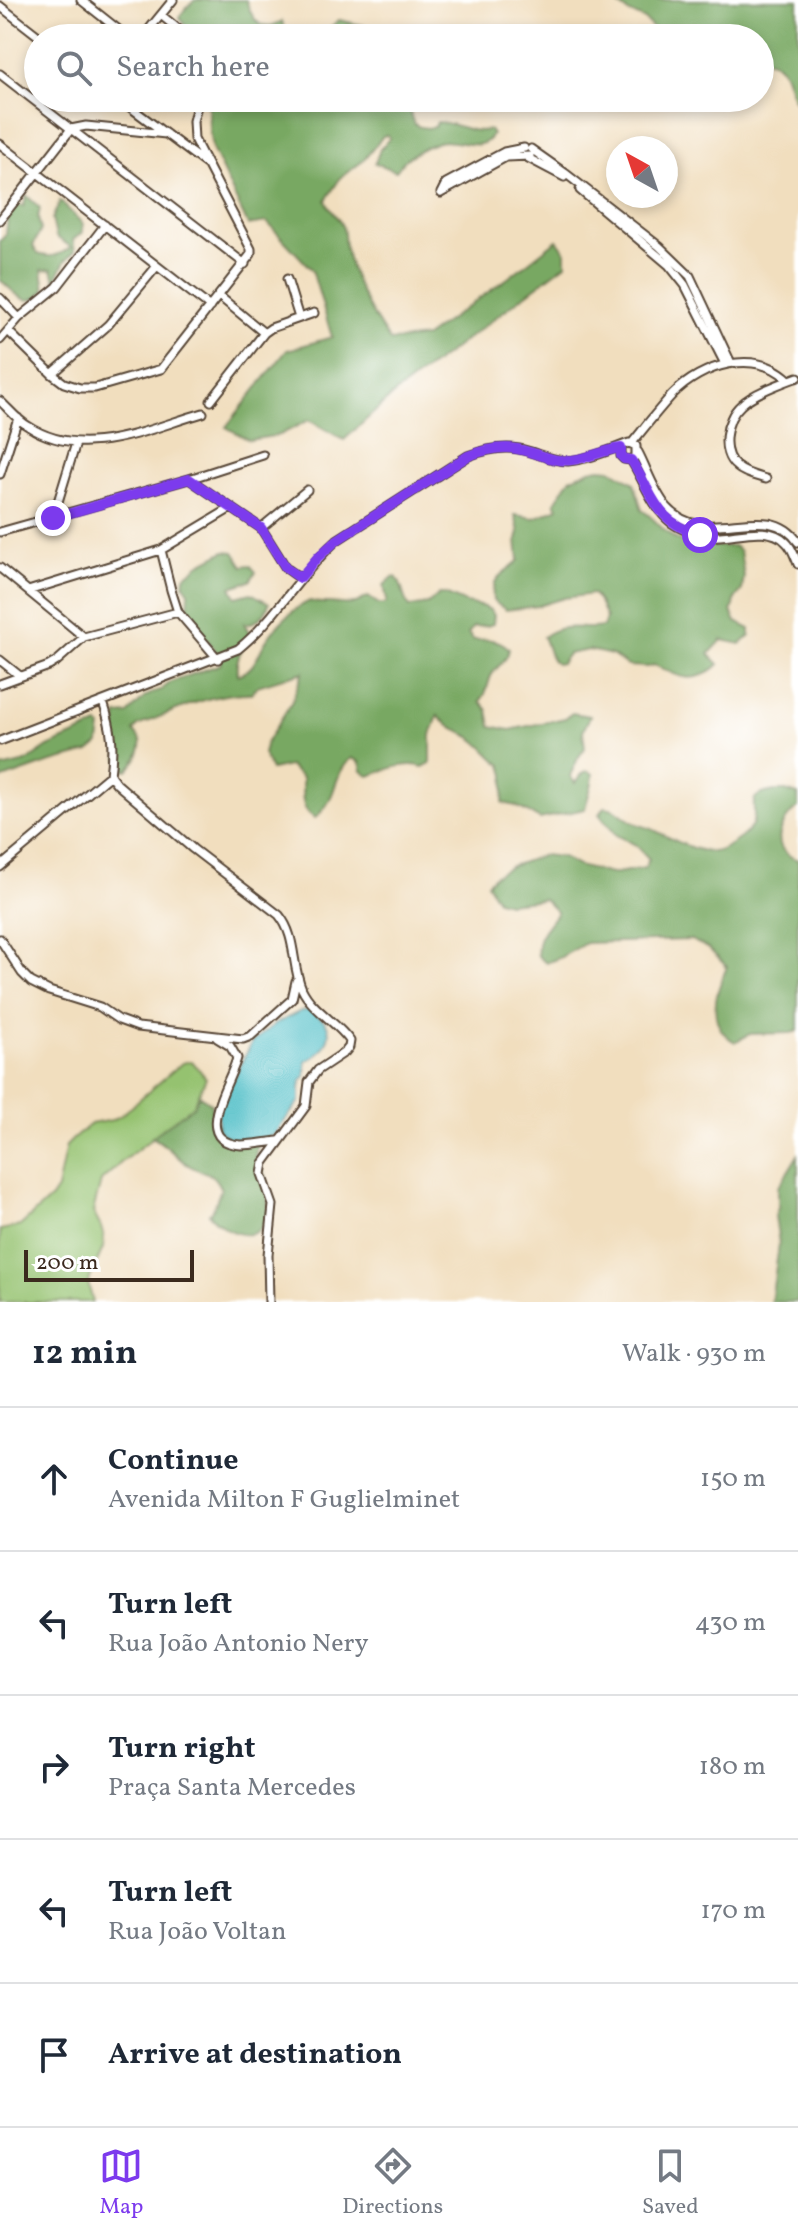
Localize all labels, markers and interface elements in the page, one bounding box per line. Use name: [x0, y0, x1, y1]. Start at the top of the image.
search box: [24, 24, 774, 112]
icon: search: [52, 46, 96, 90]
text: Search here: [116, 47, 270, 89]
north arrow: [606, 136, 678, 208]
route end: [35, 500, 71, 536]
route start: [682, 517, 718, 553]
scale bar: [24, 1246, 194, 1282]
text: 200 m: [36, 1248, 98, 1279]
text: 12 min: [32, 1331, 137, 1378]
text: Walk · 930 m: [622, 1336, 766, 1372]
text: Continue: [108, 1440, 239, 1482]
icon: ahead: [32, 1457, 76, 1501]
text: 150 m: [700, 1461, 766, 1497]
text: Avenida Milton F Guglielminet: [108, 1482, 460, 1518]
text: Turn left: [108, 1584, 232, 1626]
icon: left: [32, 1601, 76, 1645]
text: 430 m: [695, 1605, 766, 1641]
text: Rua João Antonio Nery: [108, 1626, 368, 1662]
text: Turn right: [108, 1728, 256, 1770]
icon: right: [32, 1745, 76, 1789]
text: 180 m: [699, 1749, 766, 1785]
text: Praça Santa Mercedes: [108, 1770, 356, 1806]
text: Turn left: [108, 1872, 232, 1914]
icon: left: [32, 1889, 76, 1933]
text: 170 m: [701, 1893, 766, 1929]
text: Rua João Voltan: [108, 1914, 287, 1950]
icon: arrive: [32, 2033, 76, 2077]
text: Arrive at destination: [108, 2034, 402, 2076]
tab: Map: [99, 2144, 143, 2223]
tab: Directions: [342, 2144, 443, 2223]
tab: Saved: [642, 2144, 699, 2223]

